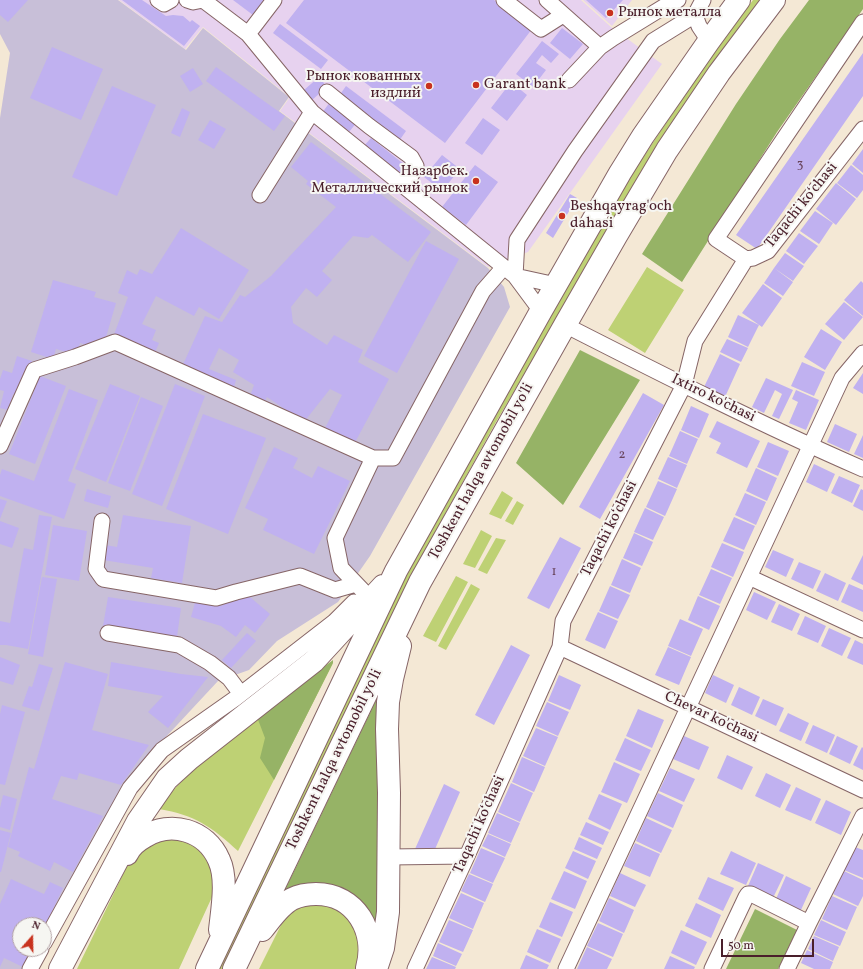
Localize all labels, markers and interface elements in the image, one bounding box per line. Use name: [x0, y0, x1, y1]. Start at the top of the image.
place label: Рынок металла: [618, 4, 722, 22]
marker: Рынок металла: [605, 8, 615, 18]
place label: Рынок кованных издлий: [306, 68, 421, 103]
place label: Garant bank: [484, 76, 566, 94]
marker: Garant bank: [471, 80, 481, 90]
marker: Рынок кованных издлий: [424, 81, 434, 91]
house number: 3: [797, 158, 803, 174]
street label: Taqachi koʻchasi: [762, 159, 842, 253]
place label: Назарбек. Металлический рынок: [311, 163, 468, 198]
marker: Назарбек. Металлический рынок: [471, 176, 481, 186]
place label: Beshqayrag'och dahasi: [570, 198, 672, 233]
marker: Beshqayrag'och dahasi: [557, 211, 567, 221]
street label: Ixtiro ko'chasi: [668, 371, 758, 427]
street label: Toshkent halqa avtomobil yo'li: [426, 380, 538, 564]
house number: 2: [619, 448, 625, 464]
street label: Taqachi koʻchasi: [578, 478, 642, 580]
house number: 1: [551, 565, 557, 581]
street label: Toshkent halqa avtomobil yo'li: [283, 666, 387, 854]
street label: Chevar ko'chasi: [661, 688, 761, 748]
street label: Taqachi koʻchasi: [450, 773, 510, 877]
north arrow: [12, 917, 52, 957]
text: N: [30, 918, 42, 935]
scale bar: [723, 931, 816, 957]
text: 50 m: [728, 938, 754, 954]

